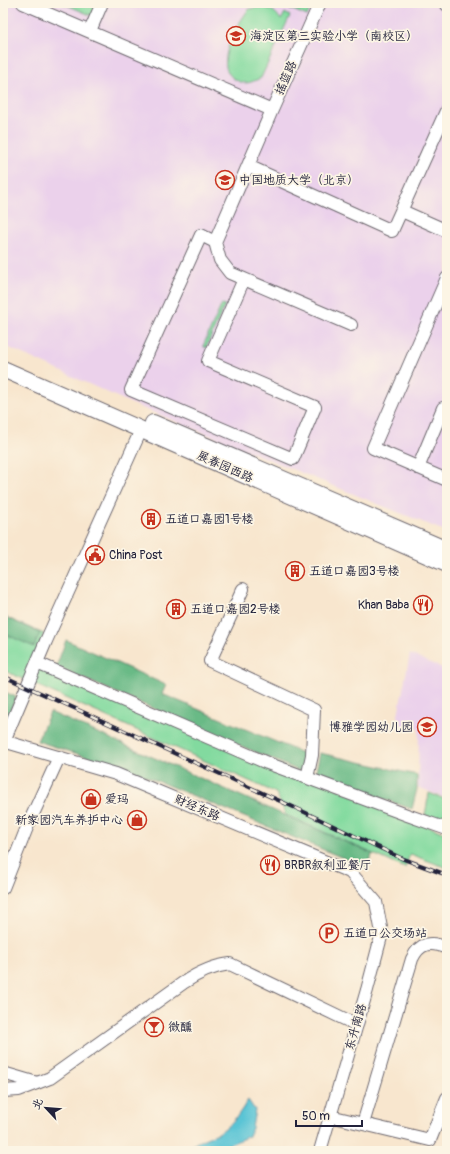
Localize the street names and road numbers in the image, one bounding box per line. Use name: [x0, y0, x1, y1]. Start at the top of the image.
street label: 摇篮路: [272, 58, 300, 98]
street label: 展春园西路: [195, 448, 255, 486]
street label: 财经东路: [172, 792, 222, 824]
street label: 东升南路: [342, 1002, 370, 1052]

